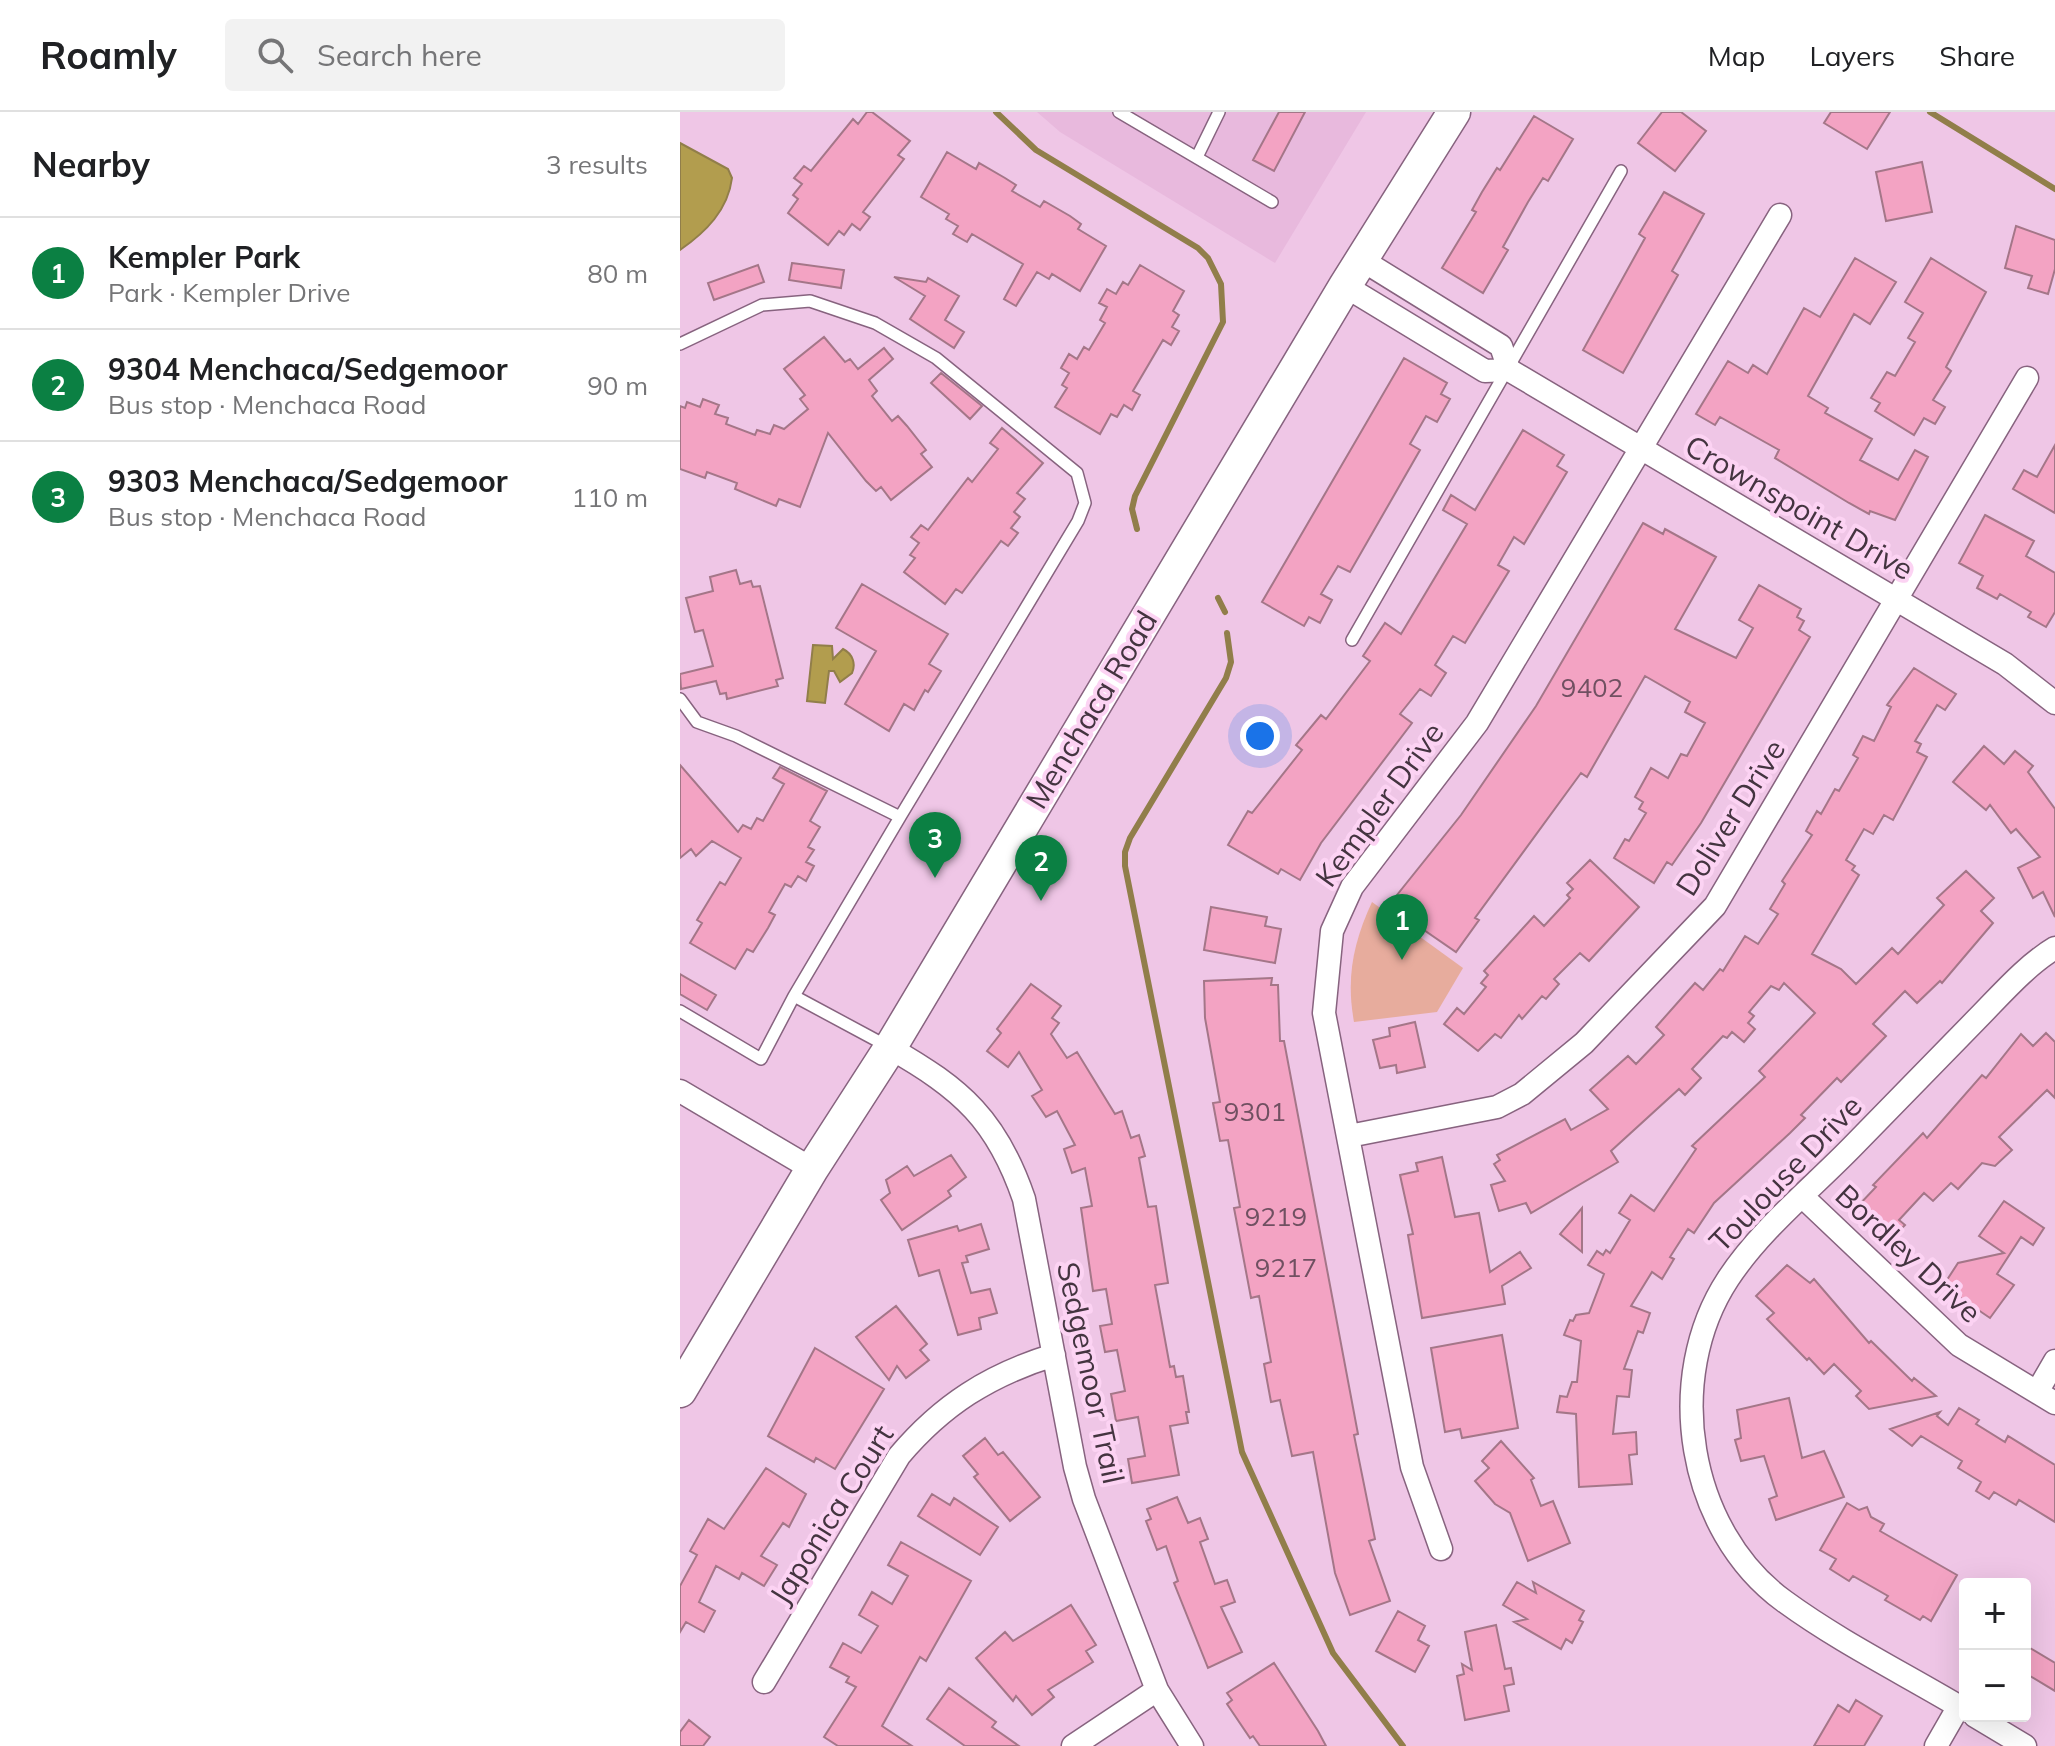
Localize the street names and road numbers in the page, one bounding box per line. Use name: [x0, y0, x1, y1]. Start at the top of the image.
street label: Crownspoint Drive: [1679, 426, 1920, 588]
street label: Menchaca Road: [1017, 604, 1165, 815]
street label: Kempler Drive: [1307, 715, 1452, 894]
street label: Doliver Drive: [1667, 732, 1793, 903]
street label: Toulouse Drive: [1701, 1087, 1870, 1260]
street label: Bordley Drive: [1828, 1176, 1990, 1330]
street label: Sedgemoor Trail: [1049, 1259, 1133, 1487]
street label: Japonica Court: [761, 1418, 901, 1611]

